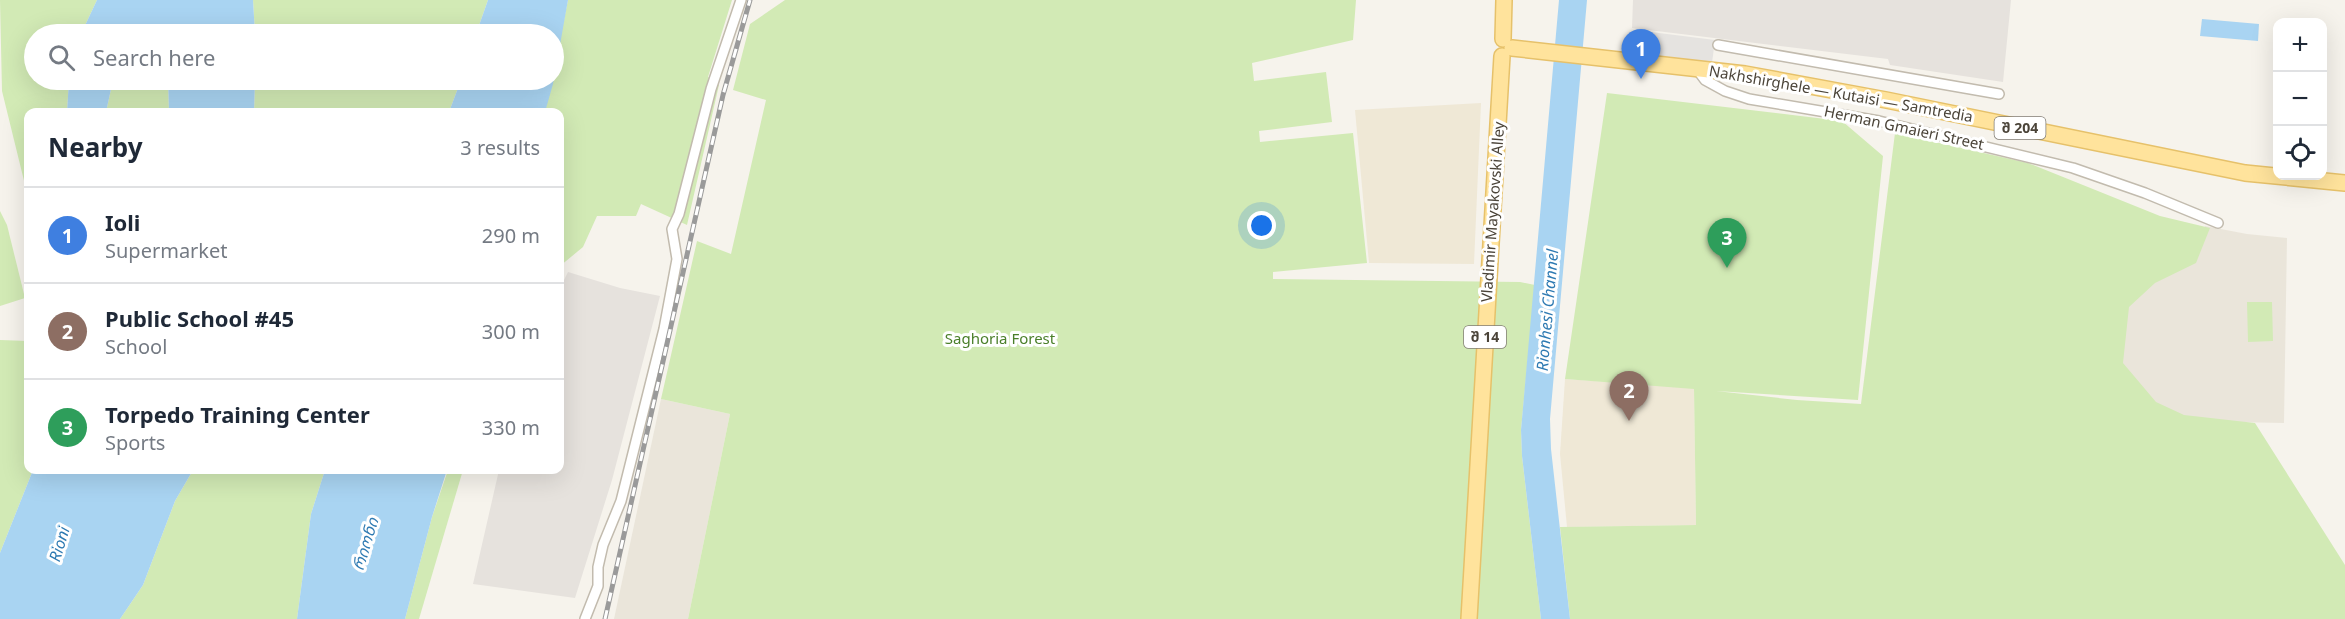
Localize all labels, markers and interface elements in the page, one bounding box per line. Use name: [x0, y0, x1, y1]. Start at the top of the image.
map controls: [2273, 18, 2327, 180]
button: +: [2273, 18, 2327, 72]
search box: [24, 24, 564, 90]
pin: 1: [1622, 29, 1660, 79]
icon: search: [45, 41, 78, 74]
text: Search here: [93, 42, 215, 72]
street label: Nakhshirghele — Kutaisi — Samtredia: [1708, 60, 1975, 126]
button: −: [2273, 72, 2327, 126]
street label: Herman Gmaieri Street: [1822, 100, 1987, 154]
road number: შ 204: [1994, 117, 2046, 139]
street label: Vladimir Mayakovski Alley: [1476, 121, 1508, 303]
button: locate: [2273, 126, 2327, 180]
text: Nearby: [48, 129, 143, 165]
text: 3 results: [460, 134, 540, 161]
text: Ioli: [105, 207, 140, 237]
your location: [1247, 211, 1276, 240]
pin: 3: [1708, 218, 1746, 268]
text: 1: [62, 222, 73, 249]
text: 290 m: [482, 222, 540, 249]
text: Supermarket: [105, 237, 228, 264]
water label: Rionhesi Channel: [1531, 247, 1563, 372]
text: Public School #45: [105, 303, 294, 333]
text: 2: [62, 318, 73, 345]
text: 300 m: [482, 318, 540, 345]
road number: შ 14: [1464, 326, 1506, 348]
park label: Saghoria Forest: [945, 328, 1056, 348]
text: School: [105, 333, 167, 360]
pin: 2: [1610, 372, 1648, 421]
text: Torpedo Training Center: [105, 399, 370, 429]
text: 3: [62, 414, 73, 441]
text: 330 m: [482, 414, 540, 441]
text: Sports: [105, 429, 165, 456]
water label: რიონი: [347, 514, 384, 573]
water label: Rioni: [43, 523, 75, 564]

